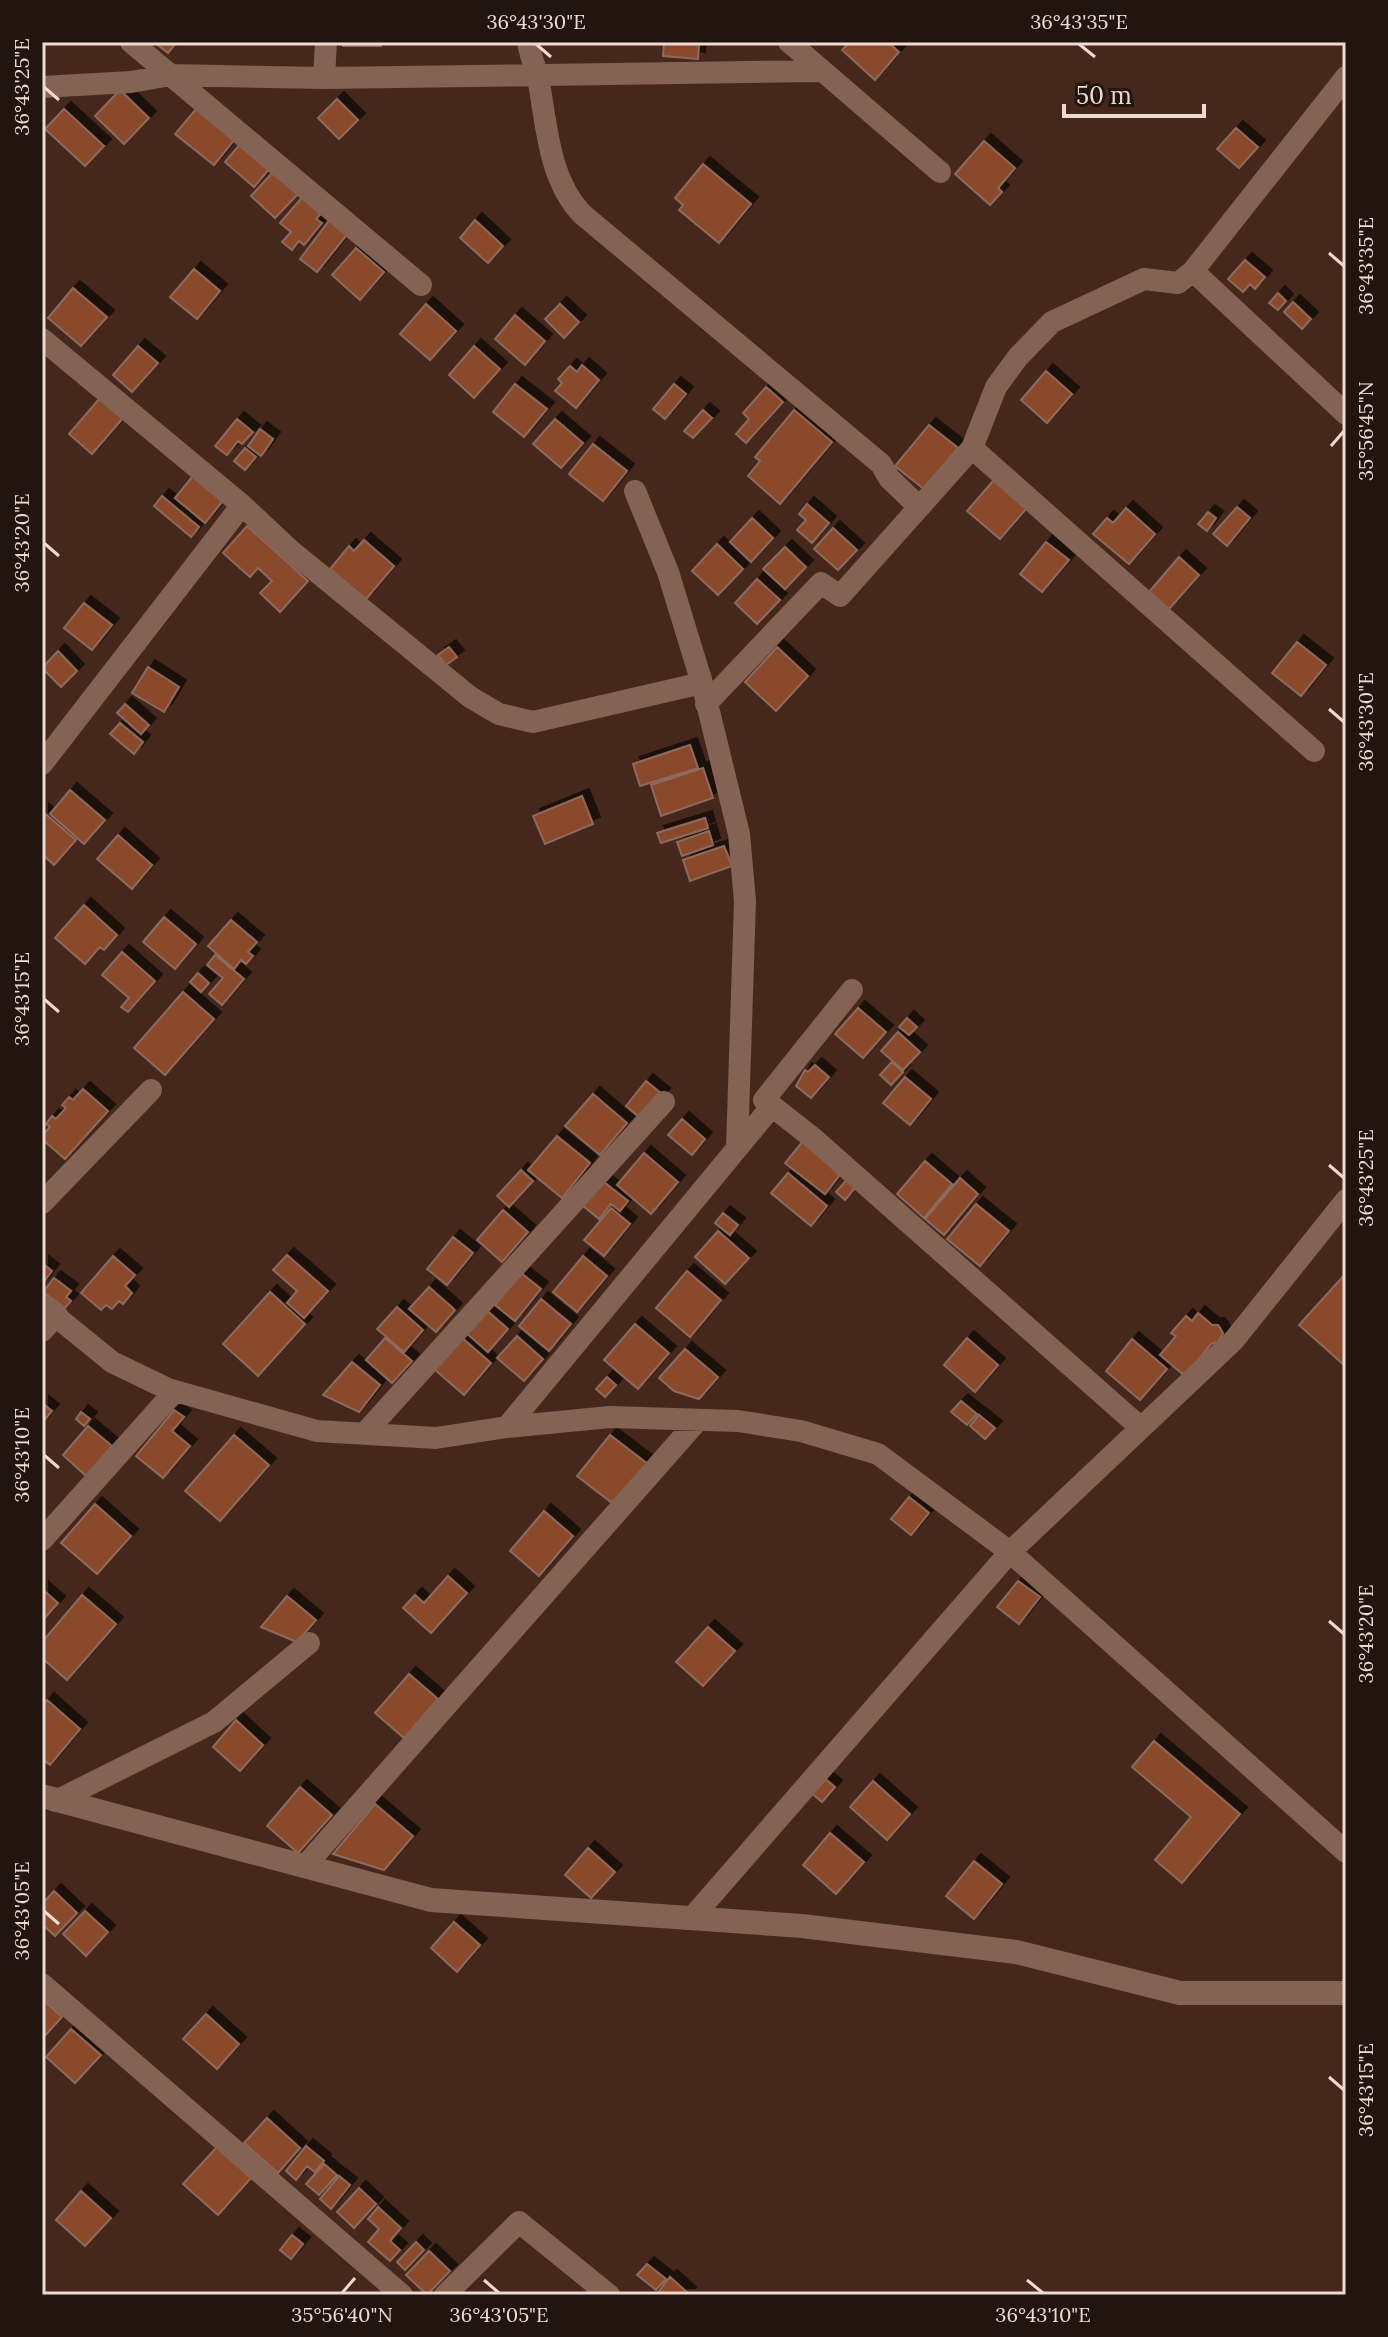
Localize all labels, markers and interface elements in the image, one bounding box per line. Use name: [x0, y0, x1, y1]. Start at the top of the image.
text: 36°43'30"E: [486, 9, 586, 34]
text: 36°43'35"E: [1030, 9, 1128, 34]
text: 36°43'25"E: [9, 38, 34, 136]
scale bar: [1064, 68, 1204, 118]
text: 50 m: [1076, 80, 1132, 111]
text: 36°43'35"E: [1353, 217, 1378, 315]
text: 35°56'45"N: [1353, 381, 1378, 481]
text: 36°43'20"E: [9, 494, 34, 592]
text: 36°43'30"E: [1353, 672, 1378, 772]
text: 36°43'15"E: [9, 952, 34, 1046]
text: 36°43'25"E: [1353, 1129, 1378, 1227]
text: 36°43'10"E: [9, 1407, 34, 1503]
text: 36°43'20"E: [1353, 1585, 1378, 1683]
text: 36°43'05"E: [9, 1862, 34, 1960]
text: 36°43'15"E: [1353, 2043, 1378, 2137]
text: 35°56'40"N: [291, 2302, 393, 2327]
text: 36°43'05"E: [450, 2302, 548, 2327]
text: 36°43'10"E: [995, 2302, 1091, 2327]

